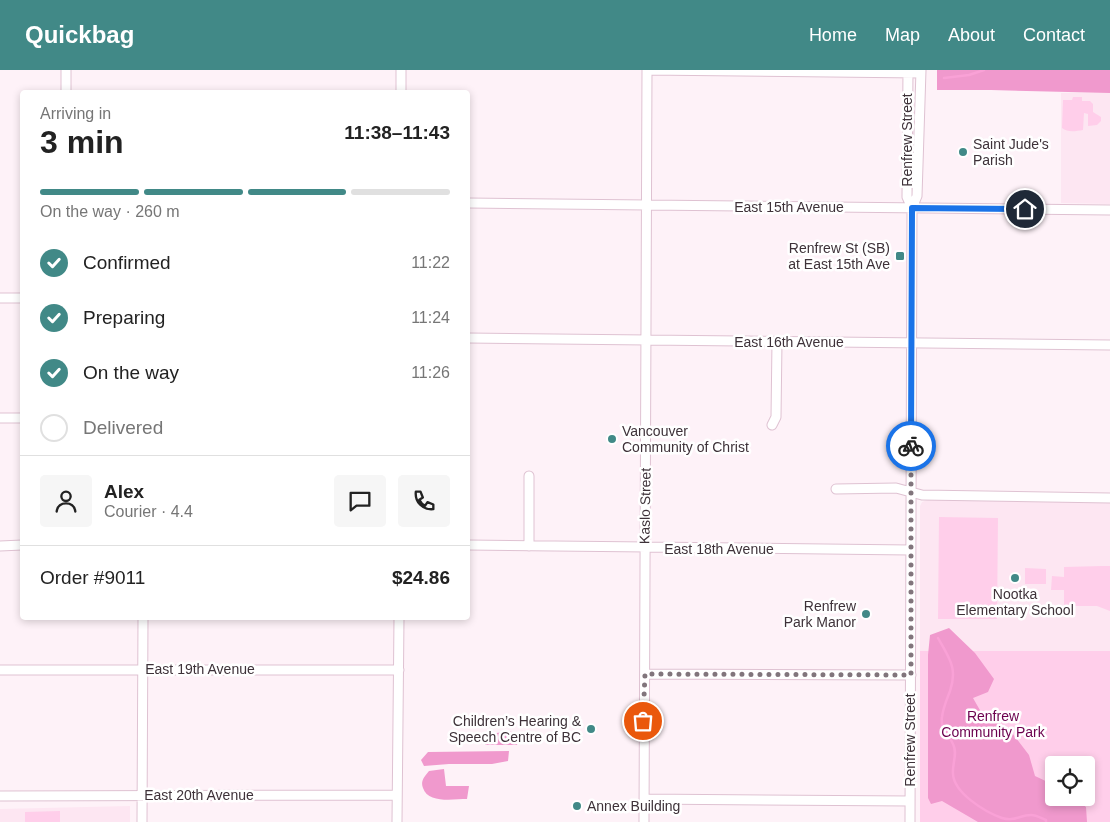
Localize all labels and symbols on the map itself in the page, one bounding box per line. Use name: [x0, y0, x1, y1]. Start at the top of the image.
street label: Renfrew Street: [899, 93, 915, 187]
place label: Saint Jude's Parish: [973, 136, 1049, 168]
marker: Saint Jude's Parish: [957, 146, 969, 158]
pin: [1004, 188, 1046, 230]
street label: East 15th Avenue: [734, 199, 844, 215]
place label: Renfrew St (SB) at East 15th Ave: [788, 240, 890, 272]
marker: Renfrew St (SB) at East 15th Ave: [894, 250, 906, 262]
street label: East 16th Avenue: [734, 334, 844, 350]
courier: [886, 421, 936, 471]
place label: Vancouver Community of Christ: [622, 423, 749, 455]
marker: Vancouver Community of Christ: [606, 433, 618, 445]
street label: Kaslo Street: [636, 468, 654, 544]
street label: East 18th Avenue: [664, 541, 774, 557]
marker: Nootka Elementary School: [1009, 572, 1021, 584]
place label: Nootka Elementary School: [956, 586, 1074, 618]
place label: Renfrew Park Manor: [784, 598, 857, 630]
marker: Renfrew Park Manor: [860, 608, 872, 620]
street label: East 19th Avenue: [145, 661, 255, 677]
street label: Renfrew Street: [902, 693, 918, 787]
pin: [622, 700, 664, 742]
park label: Renfrew Community Park: [941, 708, 1046, 740]
place label: Children’s Hearing & Speech Centre of BC: [449, 713, 582, 745]
marker: Children’s Hearing & Speech Centre of BC: [585, 723, 597, 735]
street label: East 20th Avenue: [144, 787, 254, 803]
place label: Annex Building: [587, 798, 680, 814]
marker: Annex Building: [571, 800, 583, 812]

